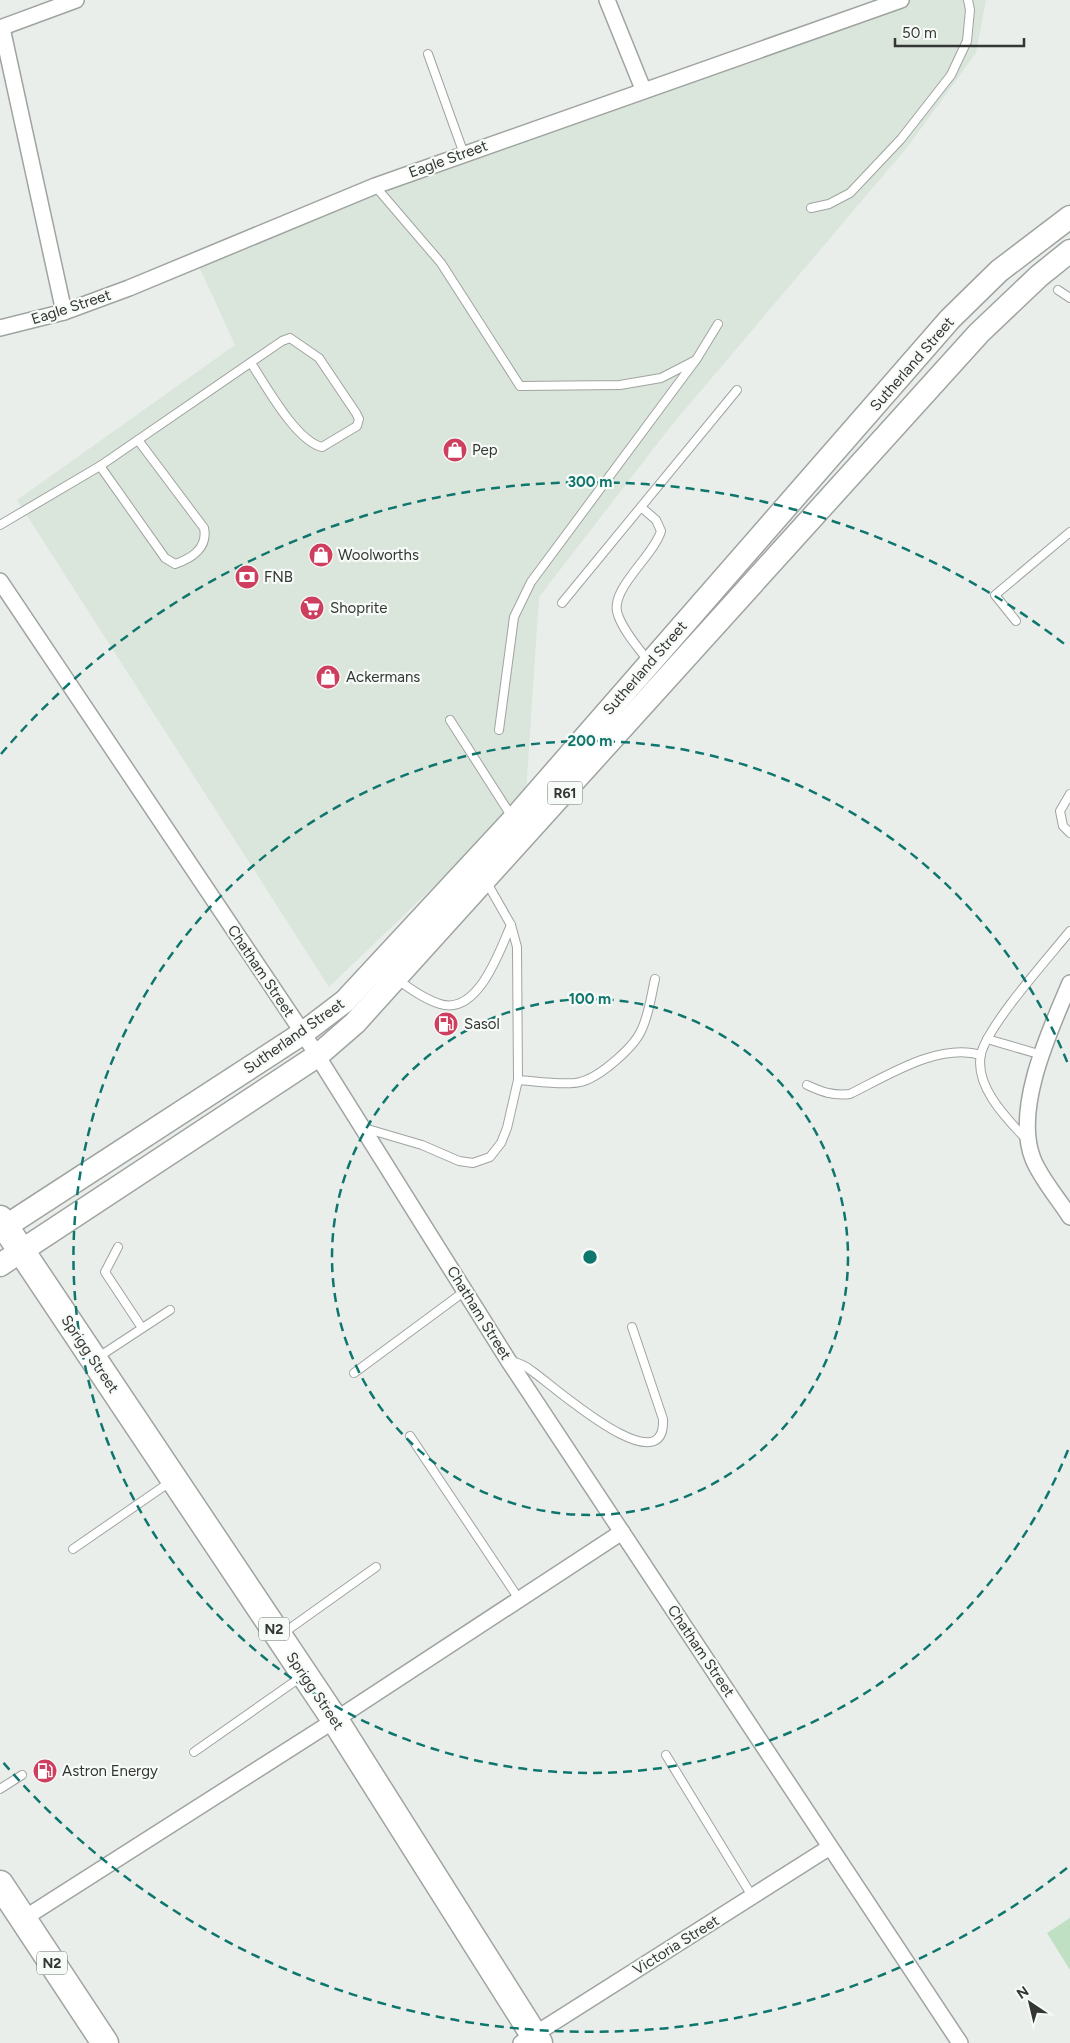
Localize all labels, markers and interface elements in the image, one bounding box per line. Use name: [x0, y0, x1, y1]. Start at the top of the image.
scale bar: [895, 15, 1024, 47]
text: 50 m: [902, 24, 937, 42]
street label: Eagle Street: [406, 136, 490, 182]
street label: Eagle Street: [29, 286, 113, 328]
street label: Sutherland Street: [866, 313, 958, 415]
shop icon: Pep: [442, 437, 468, 463]
place label: Pep: [472, 441, 498, 459]
text: 300 m: [568, 473, 612, 491]
shop icon: Woolworths: [308, 542, 334, 568]
place label: Woolworths: [338, 546, 419, 564]
bank icon: FNB: [234, 564, 260, 590]
place label: FNB: [264, 568, 293, 586]
supermarket icon: Shoprite: [299, 595, 325, 621]
place label: Shoprite: [330, 599, 388, 617]
street label: Sutherland Street: [599, 617, 691, 719]
shop icon: Ackermans: [315, 664, 341, 690]
place label: Ackermans: [346, 668, 420, 686]
text: 200 m: [568, 732, 612, 750]
road number: R61: [548, 781, 582, 804]
street label: Chatham Street: [224, 922, 299, 1021]
text: 100 m: [569, 990, 611, 1008]
street label: Sutherland Street: [240, 994, 348, 1077]
fuel station icon: Sasol: [433, 1011, 459, 1037]
place label: Sasol: [464, 1015, 500, 1033]
centre of rings: [581, 1248, 599, 1266]
street label: Chatham Street: [443, 1263, 515, 1363]
street label: Sprigg Street: [57, 1312, 123, 1397]
street label: Chatham Street: [664, 1602, 739, 1701]
road number: N2: [259, 1618, 289, 1640]
street label: Sprigg Street: [282, 1649, 348, 1734]
fuel station icon: Astron Energy: [32, 1758, 58, 1784]
place label: Astron Energy: [62, 1762, 158, 1780]
street label: Victoria Street: [630, 1911, 723, 1979]
road number: N2: [37, 1952, 67, 1975]
north arrow: [1005, 1978, 1055, 2028]
text: N: [1014, 1983, 1032, 2003]

